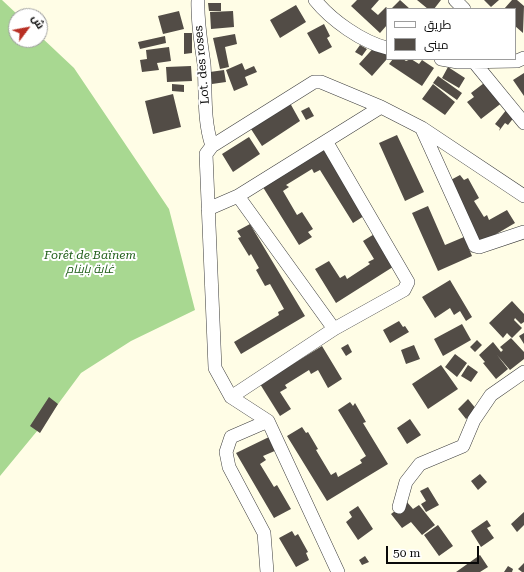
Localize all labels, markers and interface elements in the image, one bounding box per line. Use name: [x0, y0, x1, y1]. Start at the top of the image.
north arrow: [8, 8, 48, 48]
legend: [386, 8, 516, 60]
text: ش: [28, 12, 47, 31]
text: طريق: [424, 18, 451, 32]
street label: Lot. des roses: [191, 25, 213, 105]
text: مبنى: [424, 38, 449, 52]
park label: Forêt de Baïnem غابة باينام: [44, 248, 136, 276]
scale bar: [388, 538, 481, 564]
text: 50 m: [393, 546, 420, 560]

